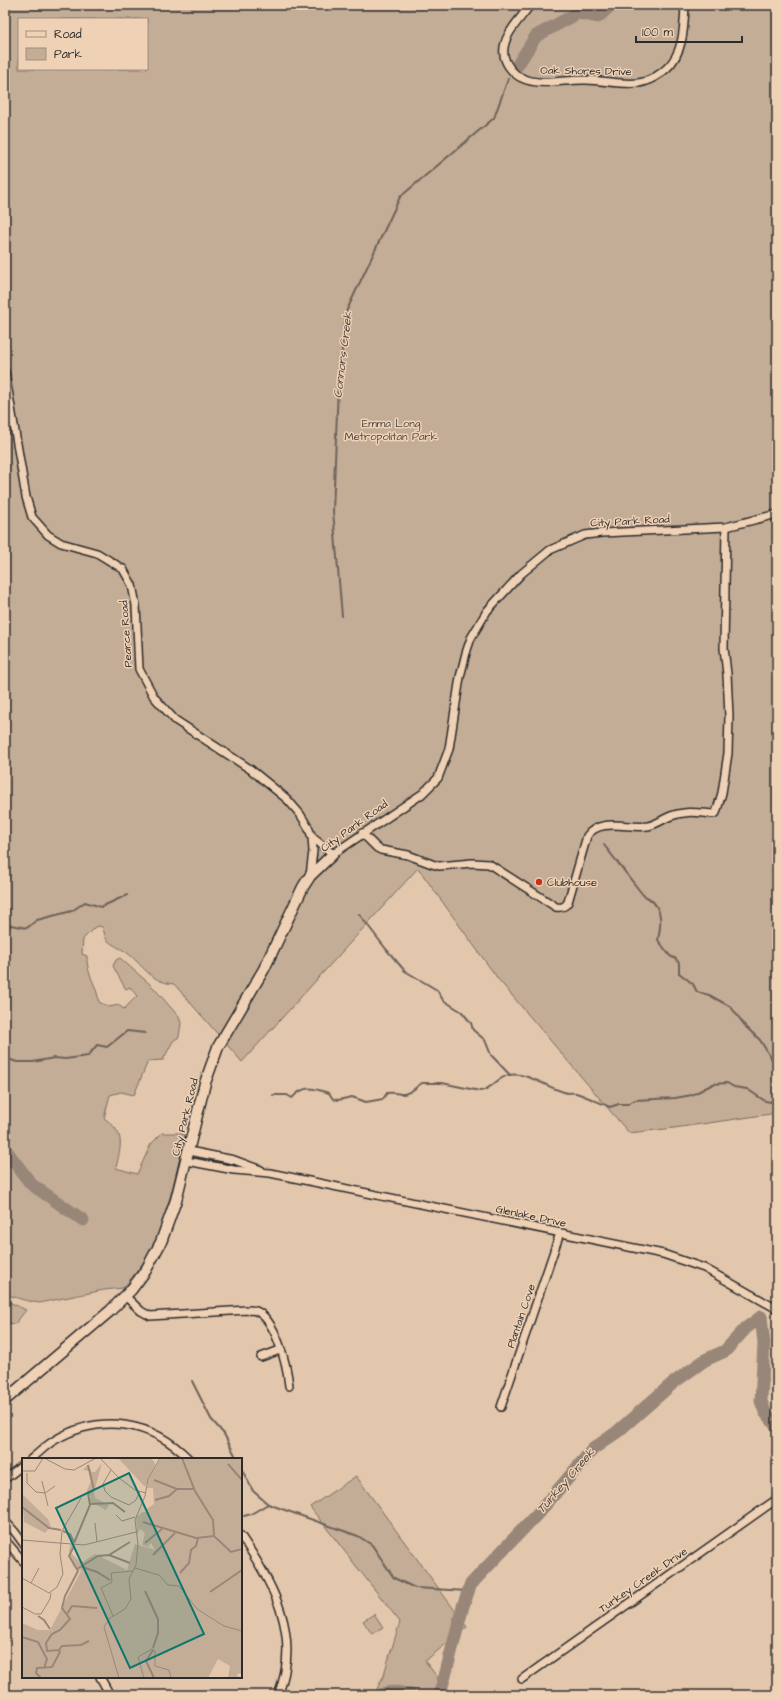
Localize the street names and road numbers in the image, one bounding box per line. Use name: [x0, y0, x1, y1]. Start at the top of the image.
street label: Oak Shores Drive: [540, 63, 632, 79]
street label: City Park Road: [590, 511, 670, 532]
street label: Pearce Road: [116, 600, 136, 668]
street label: City Park Road: [317, 796, 391, 856]
street label: City Park Road: [168, 1076, 203, 1158]
street label: Glenlake Drive: [494, 1201, 568, 1231]
street label: Plantain Cove: [503, 1282, 539, 1350]
street label: Turkey Creek Drive: [596, 1544, 691, 1617]

